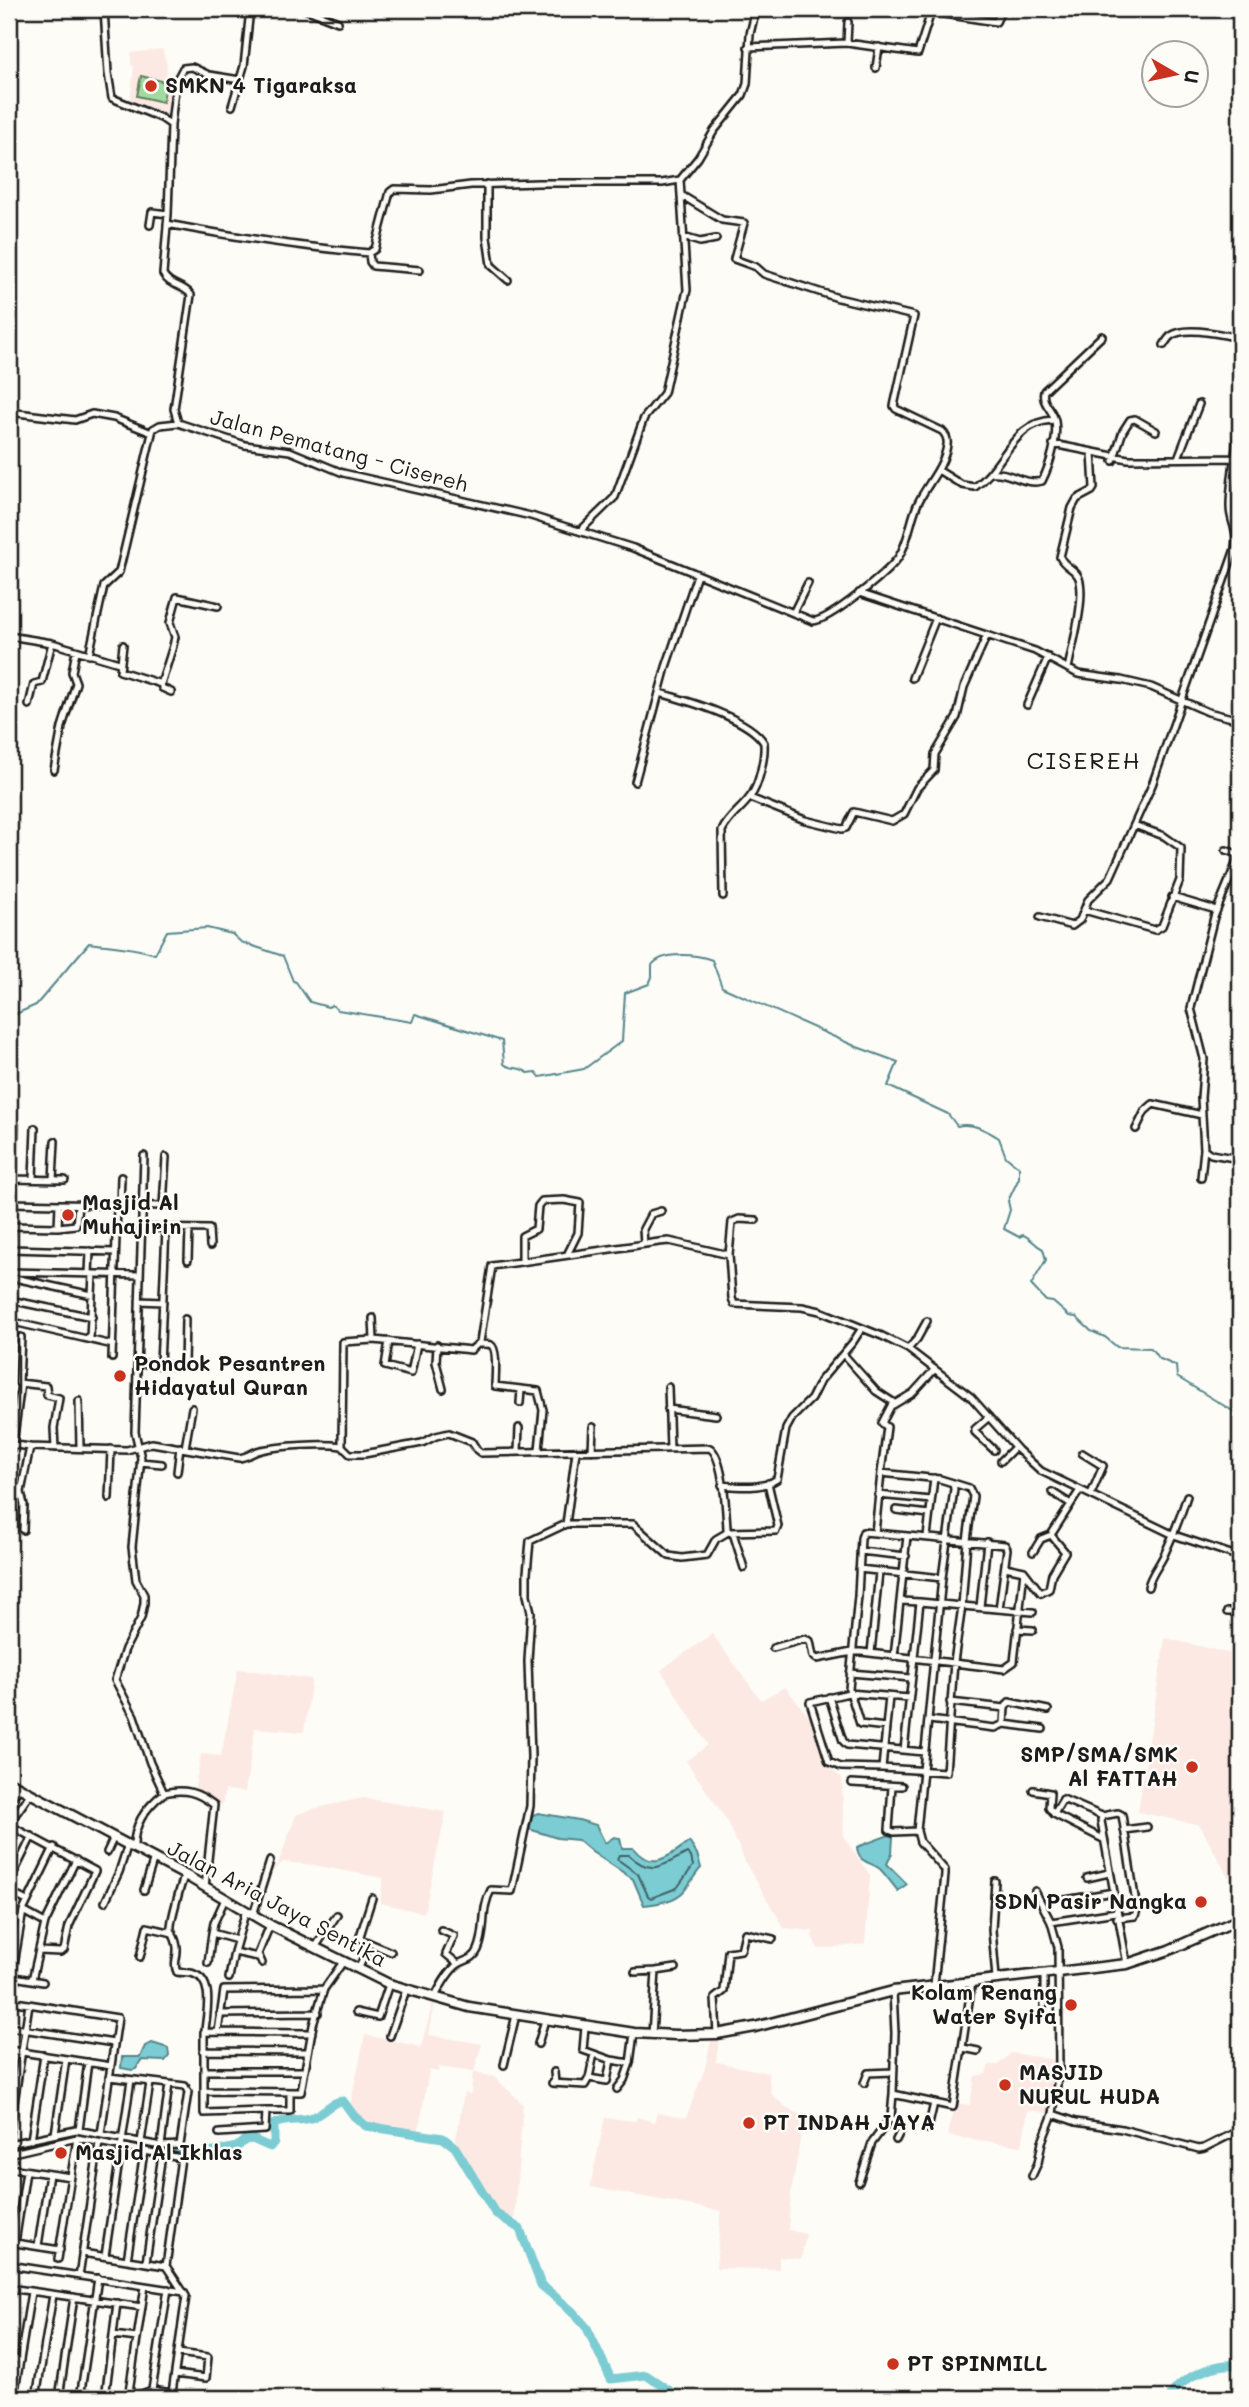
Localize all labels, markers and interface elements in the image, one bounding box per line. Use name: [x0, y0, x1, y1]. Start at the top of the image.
north arrow: [1140, 38, 1210, 108]
text: U: [1179, 68, 1206, 85]
place label: SMKN 4 Tigaraksa: [165, 71, 357, 98]
marker: SMKN 4 Tigaraksa: [143, 78, 159, 94]
street label: Jalan Pematang - Cisereh: [208, 402, 471, 497]
district label: CISEREH: [1026, 744, 1142, 775]
place label: Masjid Al Muhajirin: [82, 1188, 181, 1239]
marker: Masjid Al Muhajirin: [60, 1207, 76, 1223]
place label: Pondok Pesantren Hidayatul Quran: [134, 1349, 325, 1401]
marker: Pondok Pesantren Hidayatul Quran: [112, 1368, 128, 1384]
place label: SMP/SMA/SMK Al FATTAH: [1020, 1740, 1178, 1791]
marker: SMP/SMA/SMK Al FATTAH: [1184, 1759, 1200, 1775]
street label: Jalan Aria Jaya Sentika: [163, 1833, 392, 1972]
place label: SDN Pasir Nangka: [994, 1887, 1187, 1914]
marker: SDN Pasir Nangka: [1193, 1894, 1209, 1910]
place label: Kolam Renang Water Syifa: [911, 1978, 1057, 2030]
marker: Kolam Renang Water Syifa: [1063, 1997, 1079, 2013]
place label: MASJID NURUL HUDA: [1019, 2058, 1160, 2109]
marker: MASJID NURUL HUDA: [997, 2077, 1013, 2093]
place label: PT INDAH JAYA: [763, 2108, 935, 2135]
marker: PT INDAH JAYA: [741, 2115, 757, 2131]
place label: Masjid Al Ikhlas: [75, 2138, 243, 2165]
marker: Masjid Al Ikhlas: [53, 2145, 69, 2161]
place label: PT SPINMILL: [907, 2349, 1048, 2376]
marker: PT SPINMILL: [885, 2356, 901, 2372]

